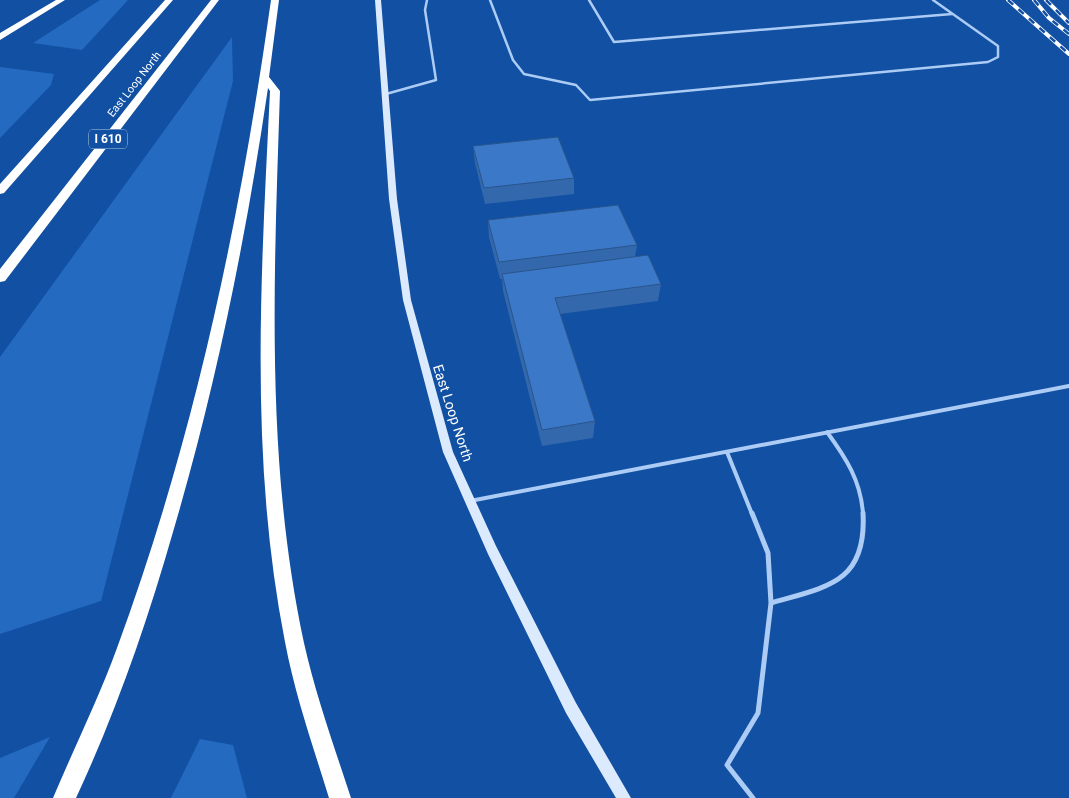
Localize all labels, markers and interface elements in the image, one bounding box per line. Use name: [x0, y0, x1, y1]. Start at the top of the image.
street label: East Loop North: [105, 49, 164, 120]
road number: I 610: [89, 130, 127, 148]
street label: East Loop North: [430, 362, 476, 464]

